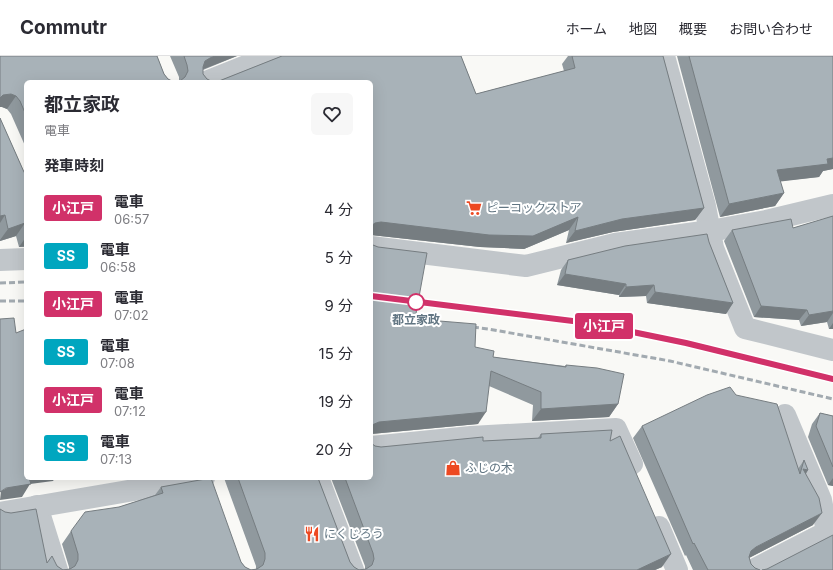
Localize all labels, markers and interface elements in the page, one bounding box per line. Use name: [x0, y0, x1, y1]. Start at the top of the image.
text: Commutr: [20, 16, 107, 39]
text: ホーム: [565, 20, 607, 37]
text: 地図: [629, 20, 657, 37]
text: 概要: [679, 20, 707, 37]
text: お問い合わせ: [729, 20, 813, 37]
text: 都立家政: [44, 93, 120, 116]
button: heart: [311, 93, 353, 135]
text: 電車: [44, 122, 70, 138]
text: 発車時刻: [44, 156, 104, 175]
text: 電車: [114, 192, 144, 211]
text: 小江戸: [52, 199, 94, 216]
supermarket icon: ピーコックストア: [465, 199, 483, 217]
text: 4 分: [324, 200, 353, 219]
place label: ピーコックストア: [486, 200, 582, 215]
text: 06:57: [114, 211, 149, 227]
text: 電車: [100, 240, 130, 259]
text: SS: [57, 247, 75, 264]
text: 5 分: [325, 248, 353, 267]
text: 06:58: [100, 259, 136, 275]
text: 電車: [114, 288, 144, 307]
marker: 都立家政: [407, 293, 425, 311]
text: 小江戸: [52, 295, 94, 312]
text: 9 分: [324, 296, 353, 315]
text: 07:02: [114, 307, 149, 323]
place label: 都立家政: [392, 312, 440, 327]
line badge: 小江戸: [581, 313, 627, 339]
text: 小江戸: [583, 317, 625, 334]
text: 電車: [100, 336, 130, 355]
text: SS: [57, 343, 75, 360]
text: 15 分: [319, 344, 353, 363]
text: 07:08: [100, 355, 135, 371]
text: 電車: [114, 384, 144, 403]
text: 小江戸: [52, 391, 94, 408]
text: 19 分: [318, 392, 353, 411]
text: 07:12: [114, 403, 146, 419]
text: 電車: [100, 432, 130, 451]
text: SS: [57, 439, 75, 456]
text: 20 分: [315, 440, 353, 459]
text: 07:13: [100, 451, 132, 467]
shop icon: ふじの木: [444, 459, 462, 477]
place label: ふじの木: [465, 460, 513, 475]
restaurant icon: にくじろう: [303, 525, 321, 543]
place label: にくじろう: [324, 526, 384, 541]

